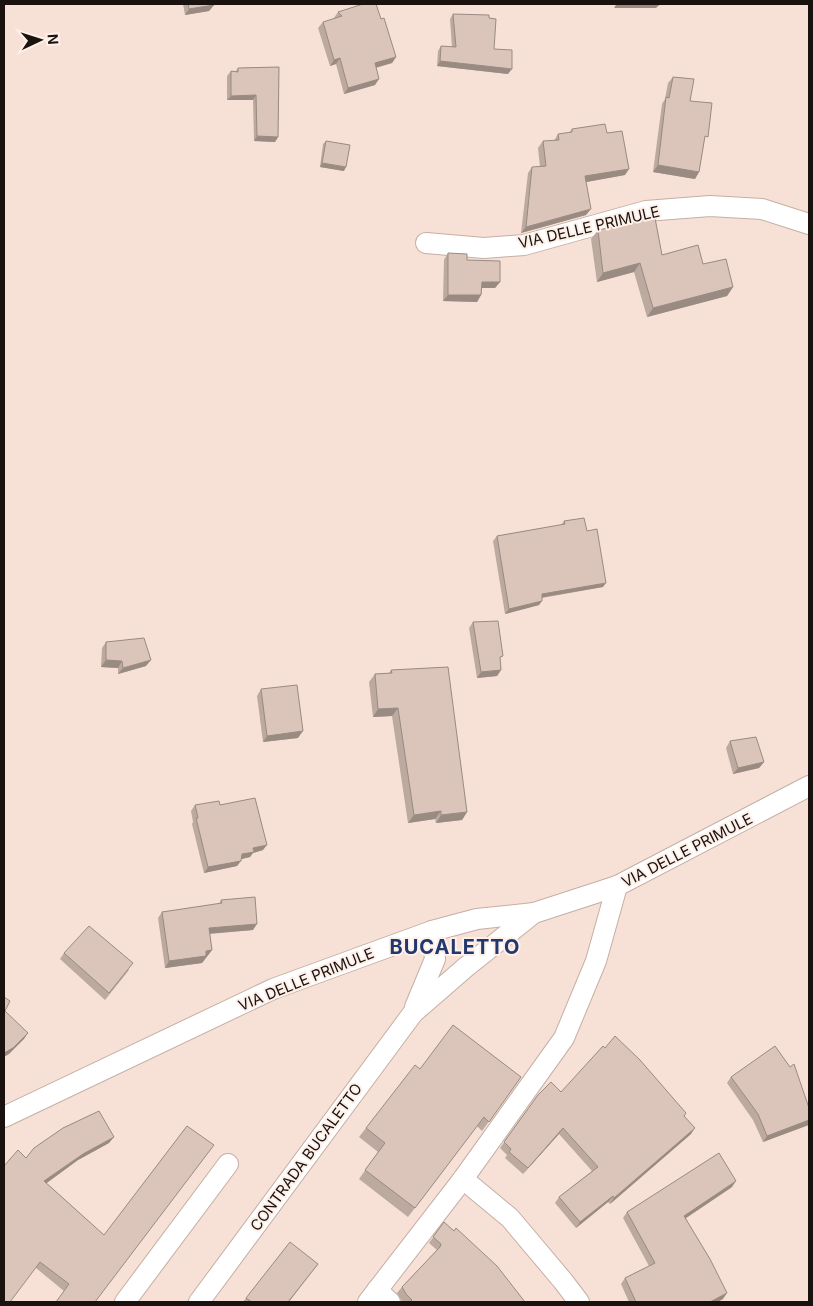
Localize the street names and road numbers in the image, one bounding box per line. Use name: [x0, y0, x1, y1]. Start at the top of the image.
street label: VIA DELLE PRIMULE: [516, 201, 662, 253]
street label: VIA DELLE PRIMULE: [618, 809, 756, 891]
street label: VIA DELLE PRIMULE: [235, 943, 377, 1015]
street label: CONTRADA BUCALETTO: [246, 1079, 366, 1235]

